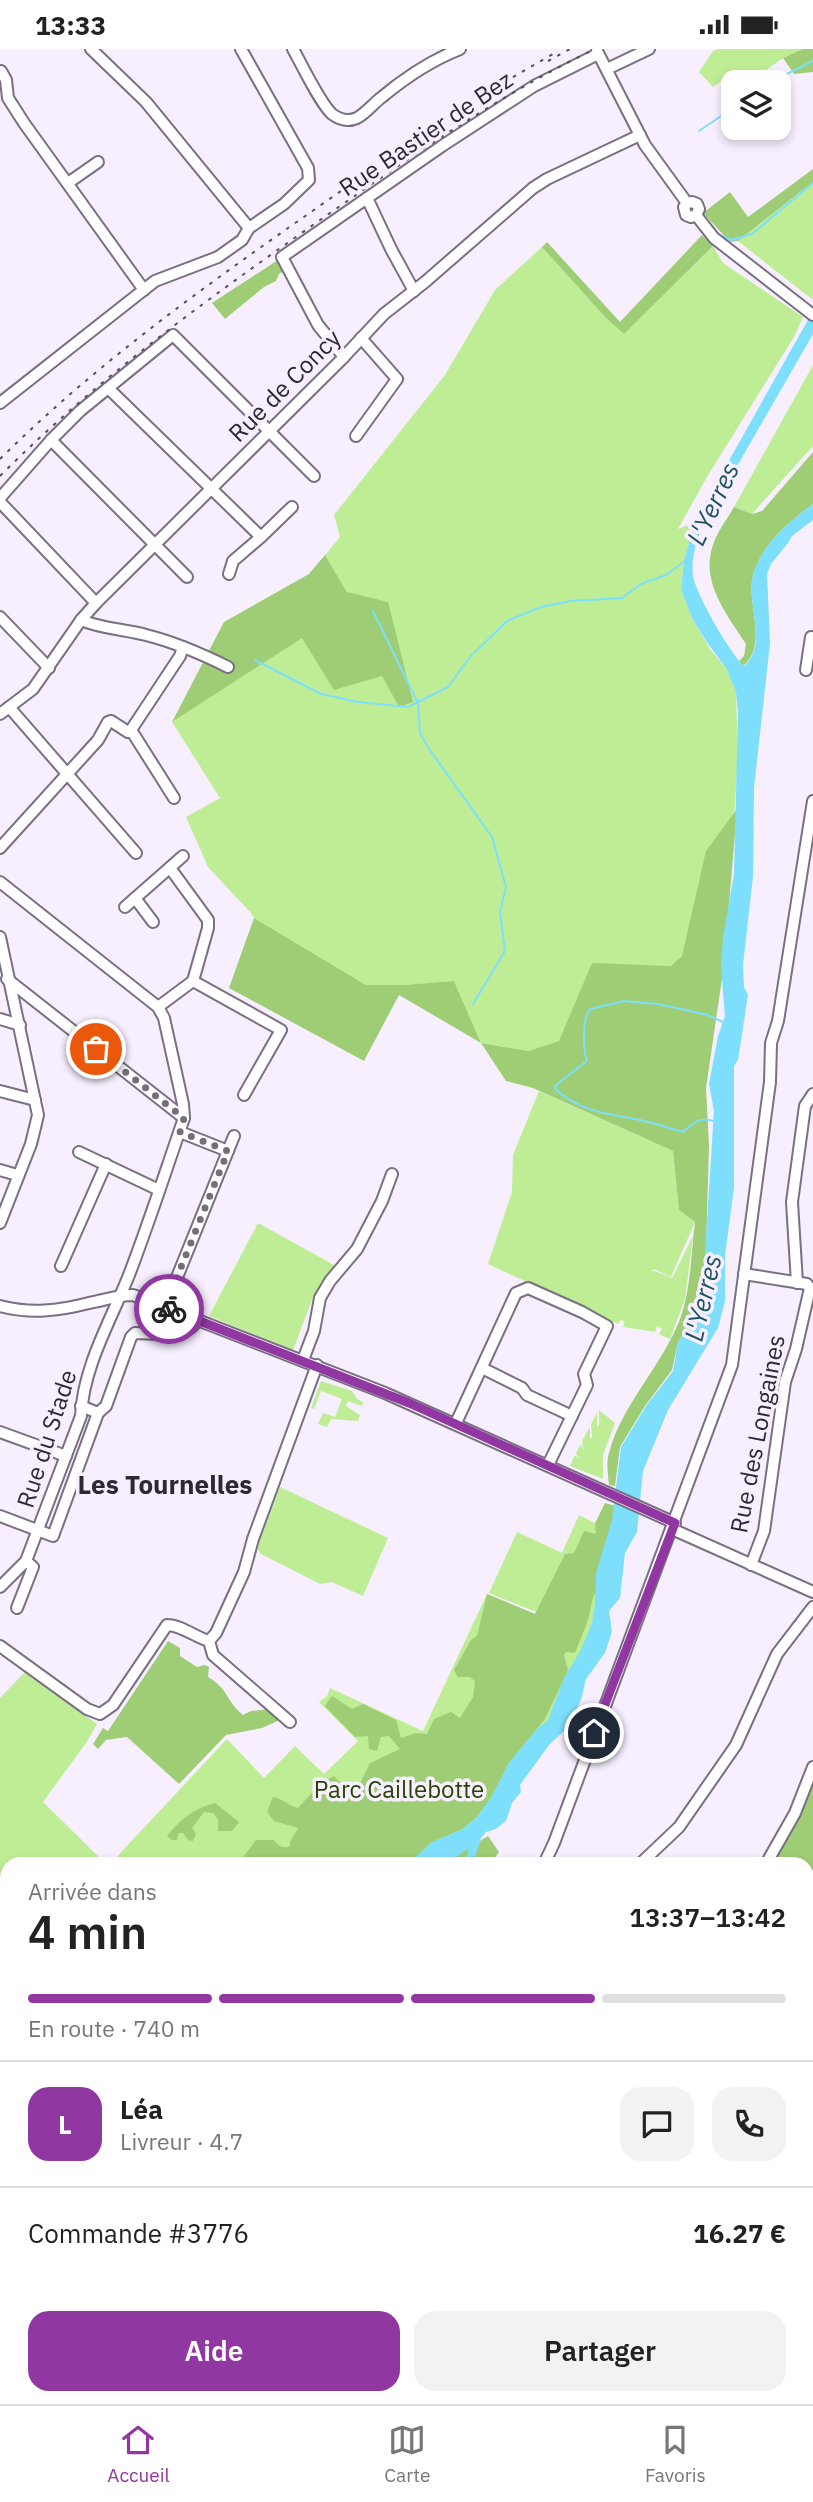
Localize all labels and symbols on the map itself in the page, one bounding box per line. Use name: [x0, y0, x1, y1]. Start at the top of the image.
street label: Rue Bastier de Bez: [333, 63, 518, 203]
street label: Rue de Concy: [221, 322, 347, 448]
water label: L'Yerres: [678, 457, 746, 551]
pin: [66, 1019, 126, 1079]
water label: L'Yerres: [676, 1251, 728, 1344]
courier: [134, 1274, 204, 1344]
street label: Rue des Longaines: [722, 1332, 792, 1536]
street label: Rue du Stade: [9, 1366, 83, 1512]
district label: Les Tournelles: [78, 1467, 252, 1501]
pin: [564, 1703, 624, 1763]
park label: Parc Caillebotte: [314, 1773, 484, 1805]

